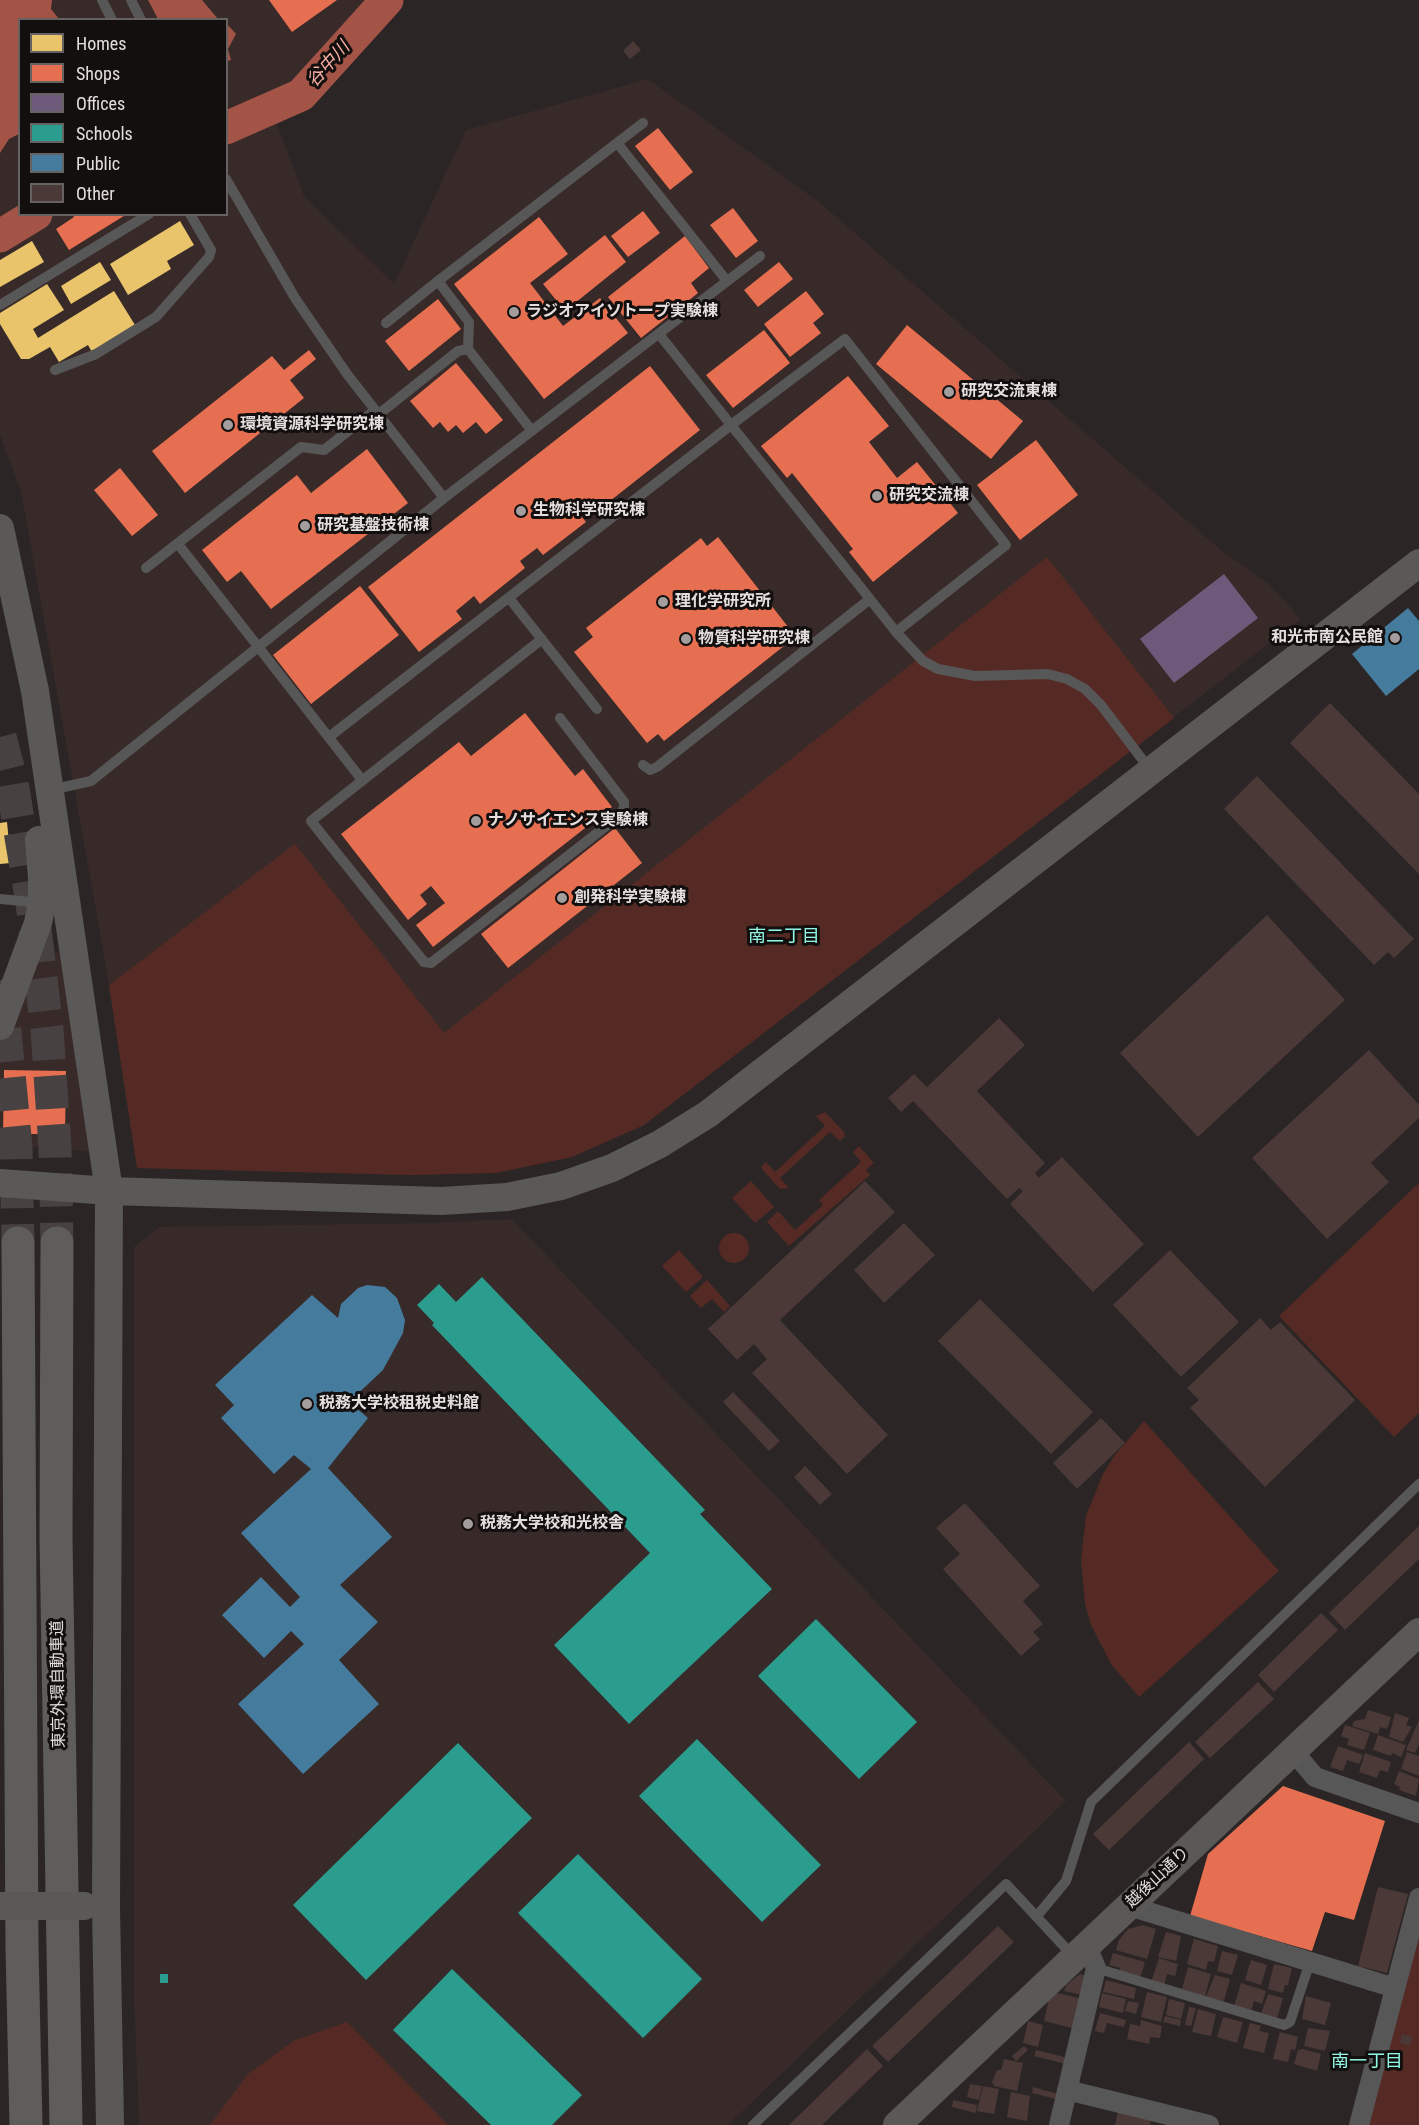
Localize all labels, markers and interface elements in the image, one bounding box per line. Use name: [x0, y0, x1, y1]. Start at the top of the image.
legend: [18, 18, 228, 216]
text: Homes: [76, 33, 126, 54]
water label: 谷中川: [303, 38, 355, 92]
text: Shops: [76, 63, 120, 84]
text: Offices: [76, 93, 125, 114]
text: Schools: [76, 123, 133, 144]
text: Public: [76, 153, 120, 174]
text: Other: [76, 183, 115, 204]
place label: ラジオアイソトープ実験棟: [526, 302, 718, 322]
marker: ラジオアイソトープ実験棟: [507, 305, 521, 319]
place label: 研究交流東棟: [961, 382, 1057, 402]
marker: 研究交流東棟: [942, 385, 956, 399]
place label: 環境資源科学研究棟: [240, 415, 384, 435]
marker: 環境資源科学研究棟: [221, 418, 235, 432]
place label: 研究交流棟: [889, 486, 969, 506]
marker: 研究交流棟: [870, 489, 884, 503]
place label: 生物科学研究棟: [533, 501, 645, 521]
marker: 生物科学研究棟: [514, 504, 528, 518]
place label: 研究基盤技術棟: [317, 516, 429, 536]
marker: 研究基盤技術棟: [298, 519, 312, 533]
place label: 理化学研究所: [675, 592, 771, 612]
marker: 理化学研究所: [656, 595, 670, 609]
place label: 和光市南公民館: [1271, 628, 1383, 648]
place label: 物質科学研究棟: [698, 629, 810, 649]
marker: 和光市南公民館: [1388, 631, 1402, 645]
marker: 物質科学研究棟: [679, 632, 693, 646]
place label: ナノサイエンス実験棟: [488, 811, 648, 831]
marker: ナノサイエンス実験棟: [469, 814, 483, 828]
place label: 創発科学実験棟: [574, 888, 686, 908]
marker: 創発科学実験棟: [555, 891, 569, 905]
district label: 南二丁目: [748, 926, 820, 948]
place label: 税務大学校租税史料館: [319, 1394, 479, 1414]
marker: 税務大学校租税史料館: [300, 1397, 314, 1411]
place label: 税務大学校和光校舎: [480, 1514, 624, 1534]
marker: 税務大学校和光校舎: [461, 1517, 475, 1531]
street label: 東京外環自動車道: [48, 1620, 70, 1748]
street label: 越後山通り: [1122, 1844, 1194, 1912]
district label: 南一丁目: [1331, 2051, 1403, 2073]

